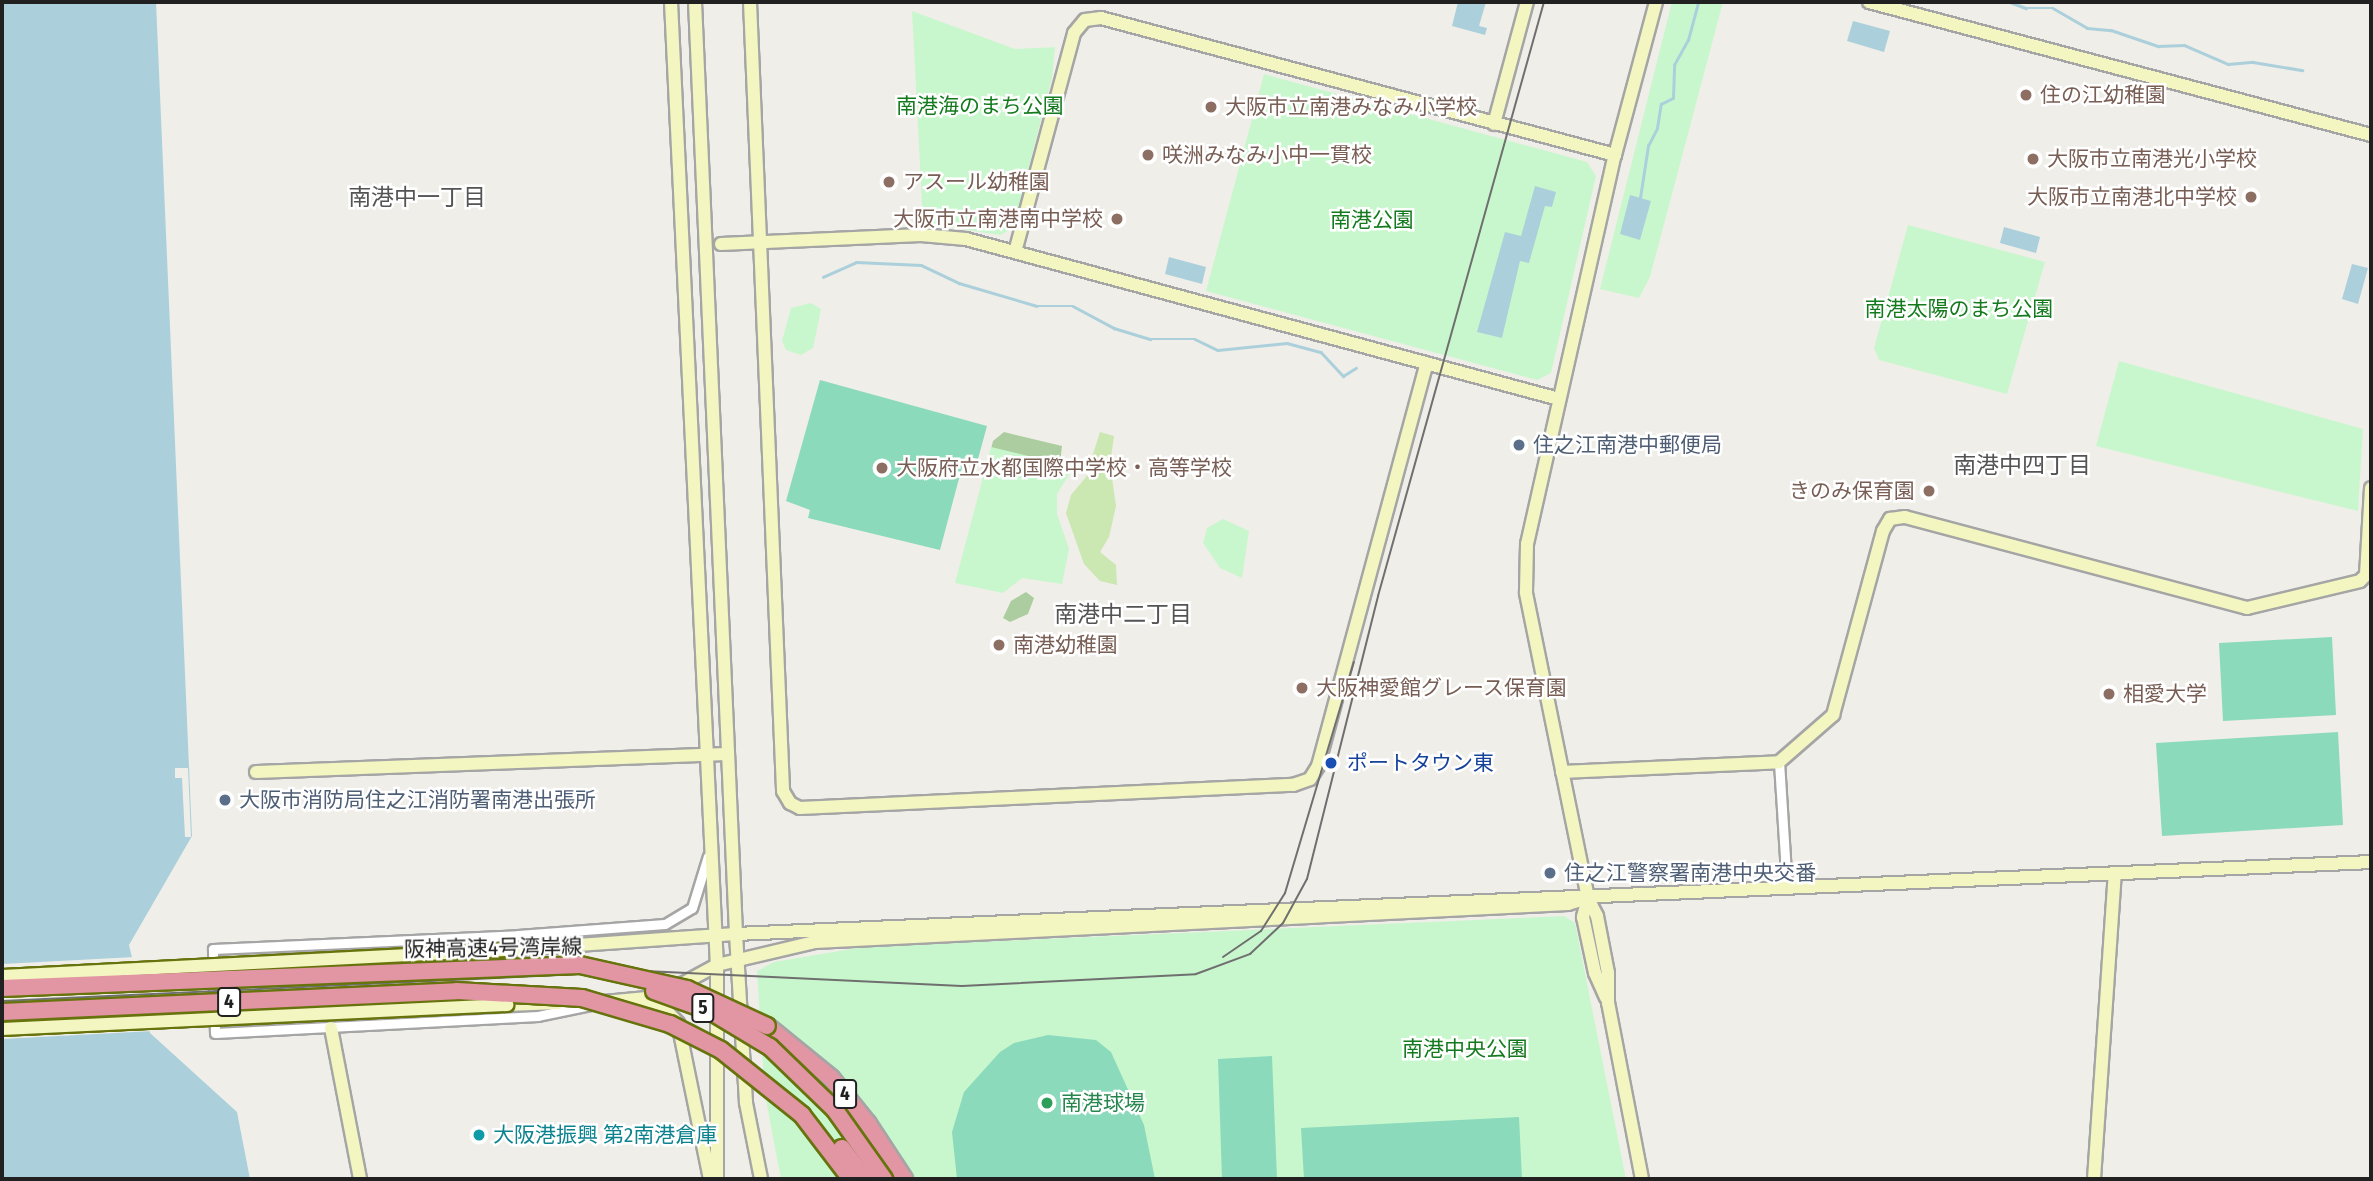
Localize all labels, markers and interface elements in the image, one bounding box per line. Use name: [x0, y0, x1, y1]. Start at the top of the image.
place label: 住の江幼稚園: [2040, 82, 2166, 108]
marker: 住の江幼稚園: [2018, 87, 2034, 103]
park label: 南港海のまち公園: [896, 93, 1064, 119]
place label: 大阪市立南港みなみ小学校: [1225, 94, 1477, 120]
marker: 大阪市立南港みなみ小学校: [1203, 99, 1219, 115]
place label: 咲洲みなみ小中一貫校: [1162, 142, 1372, 168]
place label: 大阪市立南港光小学校: [2047, 146, 2257, 172]
marker: 咲洲みなみ小中一貫校: [1140, 147, 1156, 163]
marker: 大阪市立南港光小学校: [2025, 151, 2041, 167]
place label: アスール幼稚園: [903, 169, 1050, 195]
marker: アスール幼稚園: [881, 174, 897, 190]
district label: 南港中一丁目: [348, 183, 486, 211]
place label: 大阪市立南港北中学校: [2027, 184, 2237, 210]
marker: 大阪市立南港北中学校: [2243, 189, 2259, 205]
place label: 大阪市立南港南中学校: [893, 206, 1103, 232]
park label: 南港公園: [1330, 207, 1414, 233]
marker: 大阪市立南港南中学校: [1109, 211, 1125, 227]
park label: 南港太陽のまち公園: [1865, 296, 2053, 322]
place label: 住之江南港中郵便局: [1533, 432, 1722, 458]
marker: 住之江南港中郵便局: [1511, 437, 1527, 453]
district label: 南港中四丁目: [1953, 451, 2091, 479]
place label: 大阪府立水都国際中学校・高等学校: [896, 455, 1232, 481]
marker: 大阪府立水都国際中学校・高等学校: [874, 460, 890, 476]
place label: きのみ保育園: [1789, 478, 1915, 504]
marker: きのみ保育園: [1921, 483, 1937, 499]
district label: 南港中二丁目: [1054, 600, 1192, 628]
place label: 南港幼稚園: [1013, 632, 1118, 658]
marker: 南港幼稚園: [991, 637, 1007, 653]
place label: 大阪神愛館グレース保育園: [1316, 675, 1568, 701]
marker: 大阪神愛館グレース保育園: [1294, 680, 1310, 696]
place label: 相愛大学: [2123, 681, 2207, 707]
marker: 相愛大学: [2101, 686, 2117, 702]
place label: ポートタウン東: [1347, 750, 1494, 776]
marker: ポートタウン東: [1321, 753, 1341, 773]
place label: 大阪市消防局住之江消防署南港出張所: [239, 787, 596, 813]
marker: 大阪市消防局住之江消防署南港出張所: [217, 792, 233, 808]
place label: 住之江警察署南港中央交番: [1564, 860, 1816, 886]
marker: 住之江警察署南港中央交番: [1542, 865, 1558, 881]
street label: 阪神高速4号湾岸線: [404, 934, 582, 962]
road number: 4: [217, 986, 241, 1018]
road number: 5: [691, 992, 715, 1024]
park label: 南港中央公園: [1402, 1036, 1528, 1062]
road number: 4: [833, 1078, 857, 1110]
place label: 南港球場: [1061, 1090, 1145, 1116]
marker: 南港球場: [1039, 1095, 1055, 1111]
place label: 大阪港振興 第2南港倉庫: [493, 1122, 717, 1148]
marker: 大阪港振興 第2南港倉庫: [471, 1127, 487, 1143]

